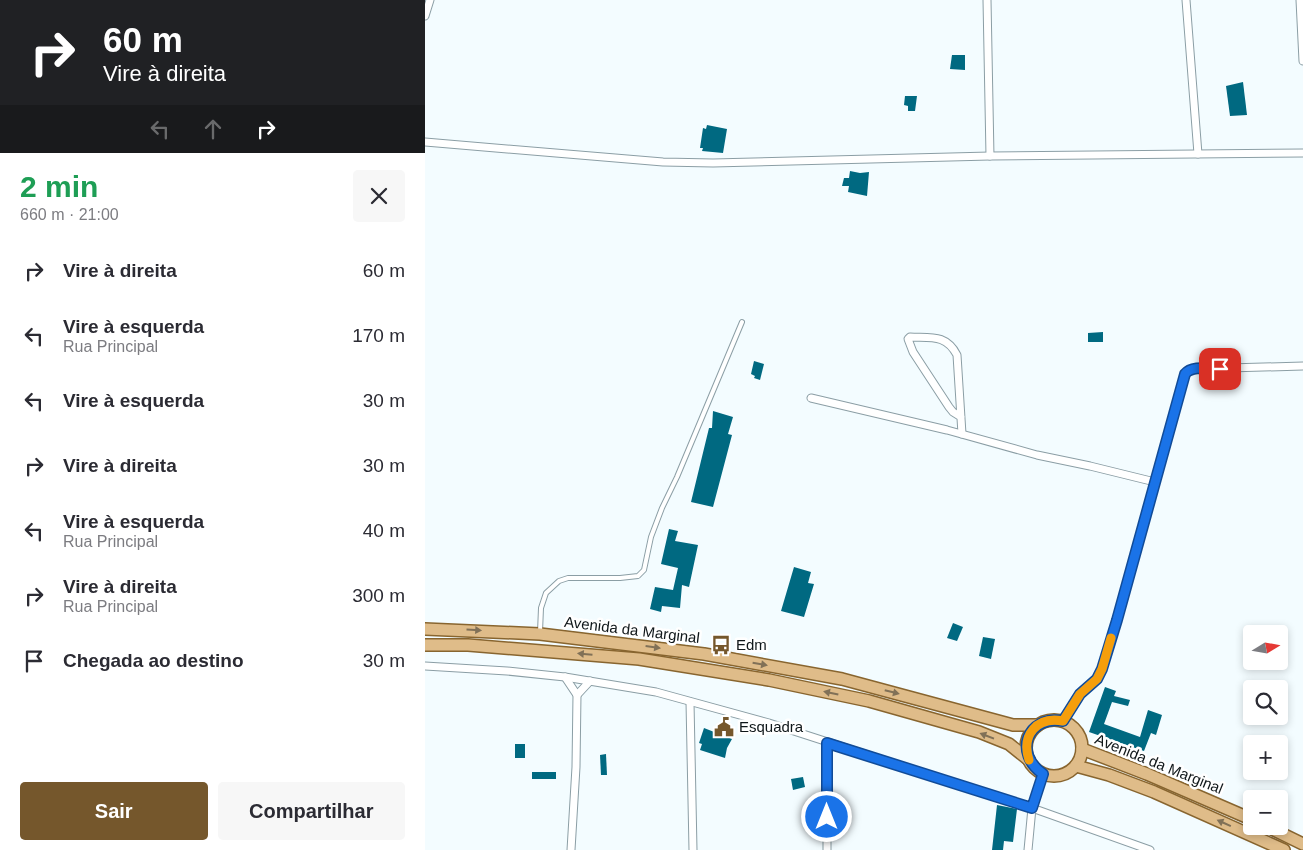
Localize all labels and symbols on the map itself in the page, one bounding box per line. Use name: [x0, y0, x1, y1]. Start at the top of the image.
pin: [1199, 348, 1241, 390]
street label: Avenida da Marginal: [563, 613, 701, 646]
north arrow: [1243, 625, 1287, 670]
one-way arrow: [466, 627, 482, 635]
bus stop icon: Edm: [710, 634, 732, 656]
place label: Edm: [736, 636, 767, 653]
one-way arrow: [645, 643, 661, 651]
one-way arrow: [577, 650, 593, 658]
one-way arrow: [752, 660, 768, 668]
one-way arrow: [822, 688, 838, 696]
one-way arrow: [884, 688, 899, 696]
public building icon: Esquadra: [713, 716, 735, 738]
place label: Esquadra: [739, 718, 804, 735]
street label: Avenida da Marginal: [1093, 730, 1226, 797]
one-way arrow: [980, 731, 995, 739]
position arrow: [800, 790, 852, 842]
one-way arrow: [1217, 818, 1231, 826]

